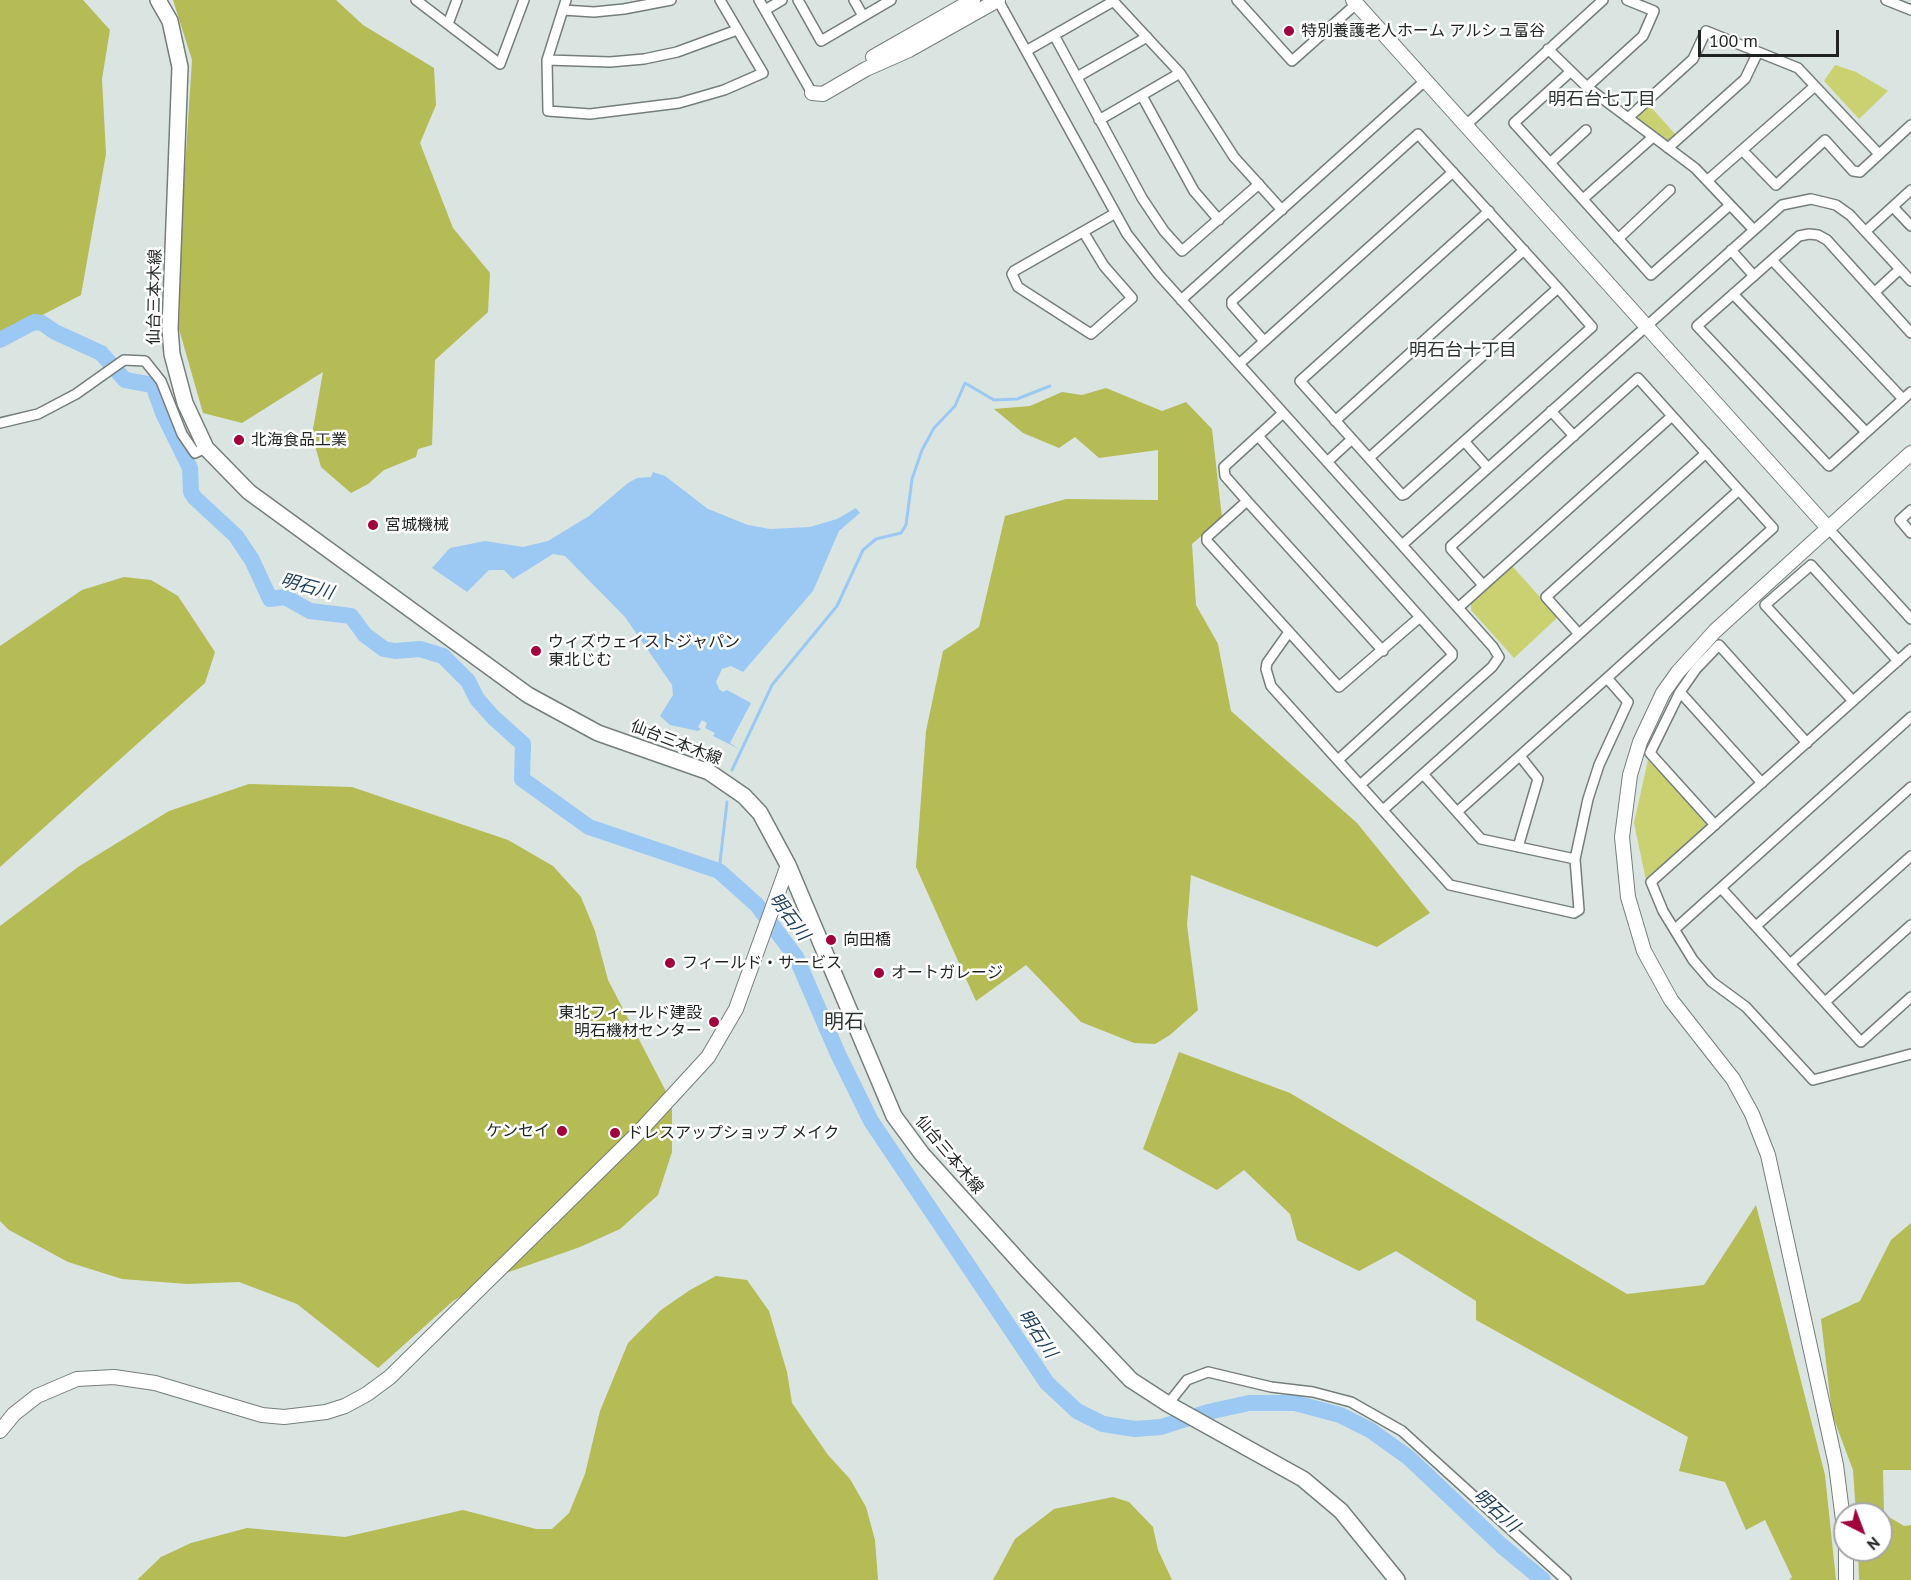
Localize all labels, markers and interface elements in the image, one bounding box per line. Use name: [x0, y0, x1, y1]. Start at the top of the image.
scale bar: [1701, 18, 1842, 56]
place label: 特別養護老人ホーム アルシュ富谷: [1301, 21, 1545, 41]
marker: 特別養護老人ホーム アルシュ富谷: [1282, 24, 1296, 38]
text: 100 m: [1709, 29, 1758, 52]
district label: 明石台七丁目: [1548, 89, 1656, 111]
street label: 仙台三本木線: [145, 249, 165, 345]
district label: 明石台十丁目: [1409, 340, 1517, 362]
place label: 北海食品工業: [251, 430, 347, 450]
marker: 北海食品工業: [232, 433, 246, 447]
place label: 宮城機械: [385, 515, 449, 535]
marker: 宮城機械: [366, 518, 380, 532]
water label: 明石川: [278, 570, 336, 604]
place label: ウィズウェイストジャパン 東北じむ: [548, 632, 740, 670]
marker: ウィズウェイストジャパン 東北じむ: [529, 644, 543, 658]
street label: 仙台三本木線: [628, 717, 724, 769]
water label: 明石川: [764, 889, 814, 945]
place label: 向田橋: [843, 930, 891, 950]
marker: 向田橋: [824, 933, 838, 947]
place label: フィールド・サービス: [682, 953, 842, 973]
marker: フィールド・サービス: [663, 956, 677, 970]
place label: オートガレージ: [891, 963, 1003, 983]
marker: オートガレージ: [872, 966, 886, 980]
place label: 東北フィールド建設 明石機材センター: [558, 1003, 702, 1041]
district label: 明石: [824, 1010, 864, 1034]
marker: 東北フィールド建設 明石機材センター: [707, 1015, 721, 1029]
street label: 仙台三本木線: [911, 1112, 987, 1198]
place label: ケンセイ: [486, 1121, 550, 1141]
place label: ドレスアップショップ メイク: [627, 1123, 839, 1143]
marker: ケンセイ: [555, 1124, 569, 1138]
marker: ドレスアップショップ メイク: [608, 1126, 622, 1140]
water label: 明石川: [1013, 1306, 1061, 1362]
water label: 明石川: [1469, 1485, 1523, 1537]
north arrow: [1833, 1502, 1893, 1562]
text: N: [1863, 1533, 1884, 1555]

